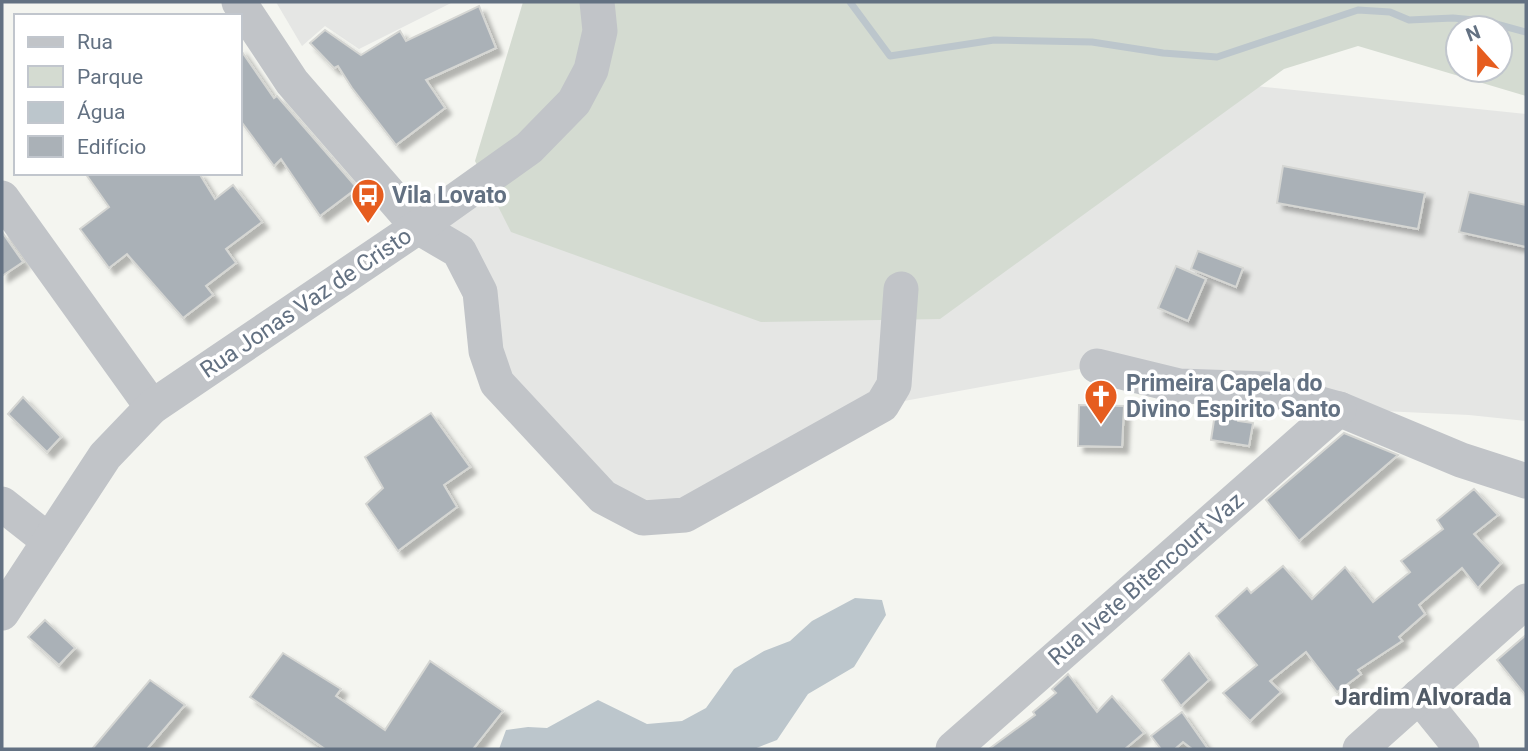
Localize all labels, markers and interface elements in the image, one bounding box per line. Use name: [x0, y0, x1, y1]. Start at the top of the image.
legend: [14, 14, 242, 175]
north arrow: [1444, 14, 1514, 84]
text: N: [1463, 20, 1483, 47]
text: Rua: [77, 30, 113, 54]
text: Parque: [77, 65, 143, 89]
text: Água: [77, 100, 126, 124]
text: Edifício: [77, 135, 146, 159]
bus stop icon: Vila Lovato: [349, 176, 387, 225]
place label: Vila Lovato: [392, 182, 507, 209]
street label: Rua Jonas Vaz de Cristo: [195, 222, 417, 384]
place label: Primeira Capela do Divino Espirito Santo: [1126, 370, 1341, 423]
church icon: Primeira Capela do Divino Espirito Santo: [1082, 377, 1120, 426]
street label: Rua Ivete Bitencourt Vaz: [1043, 487, 1249, 671]
district label: Jardim Alvorada: [1334, 683, 1512, 711]

